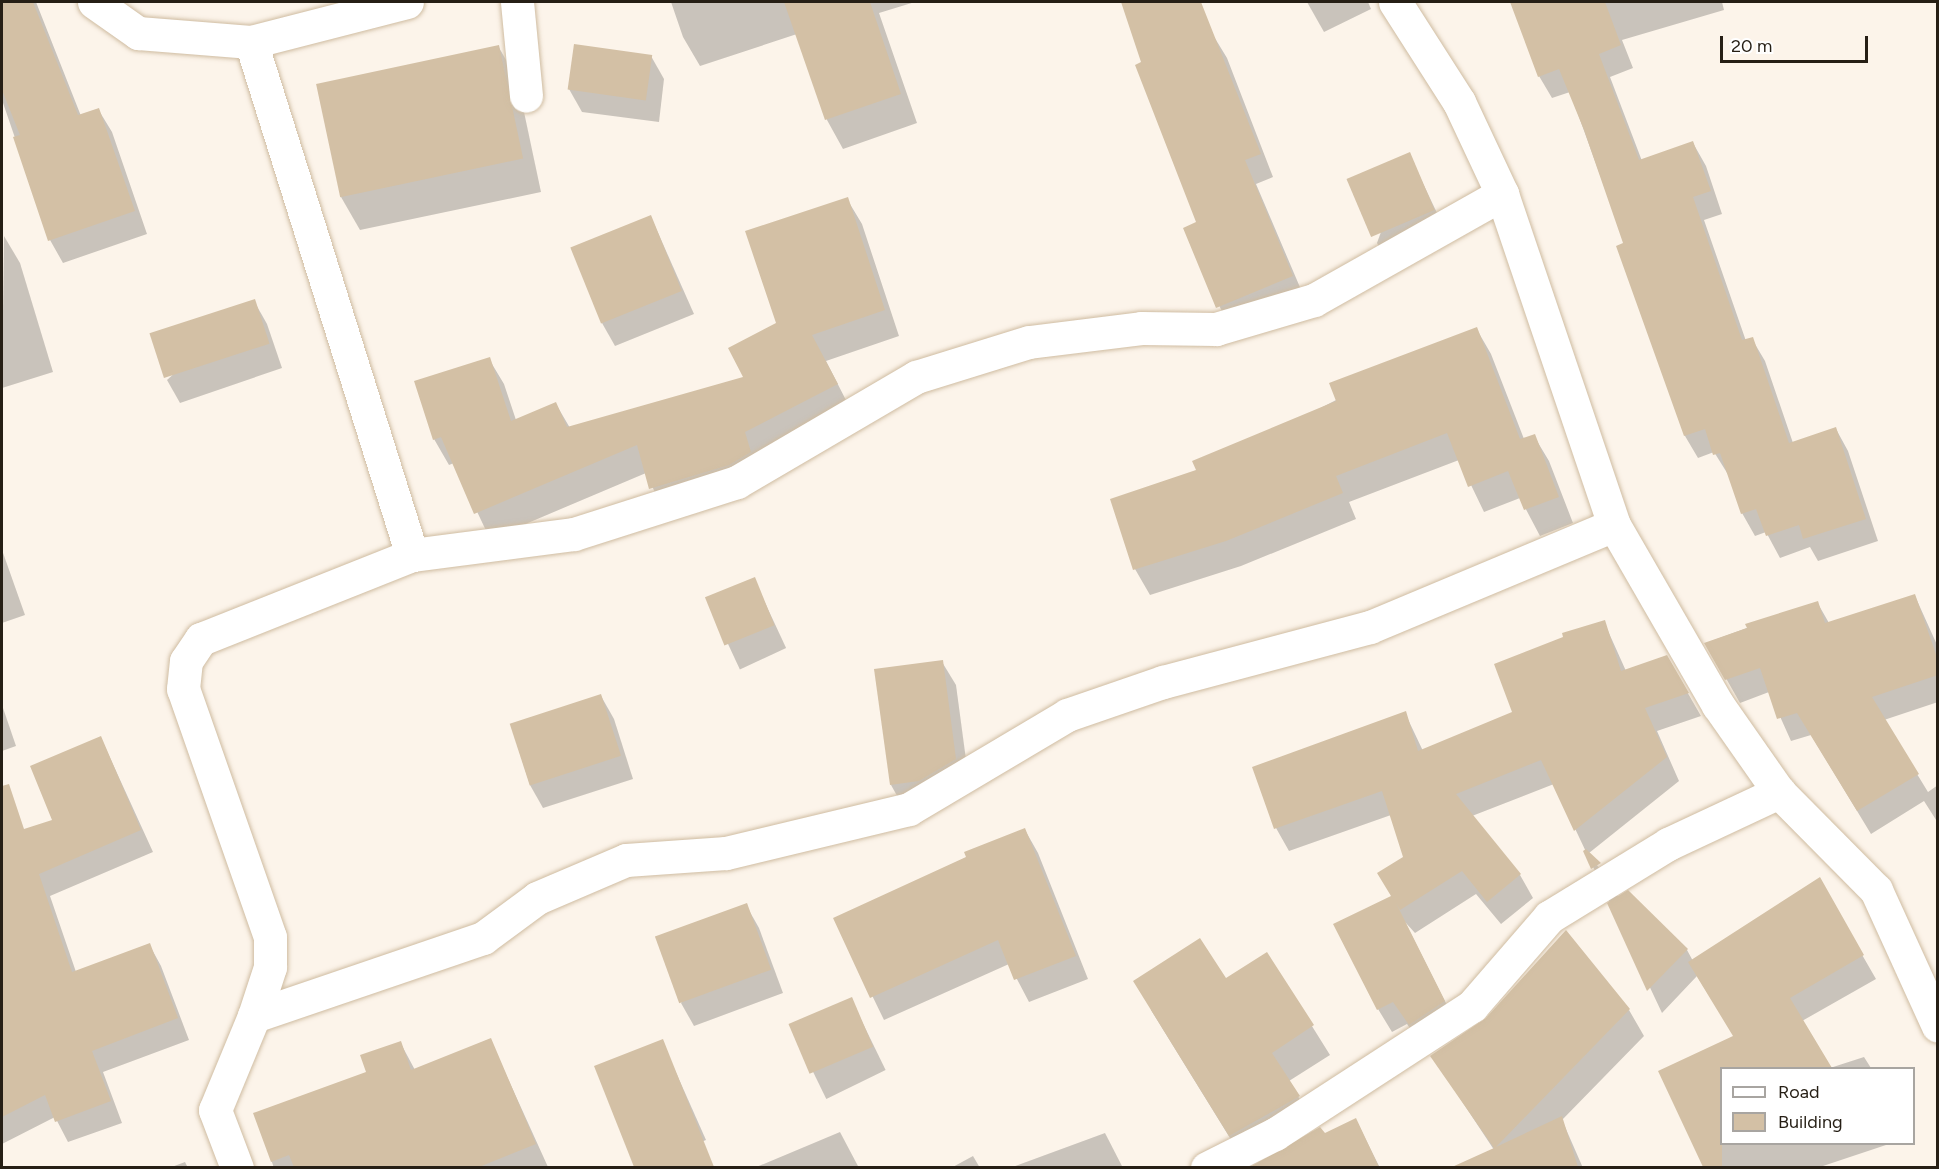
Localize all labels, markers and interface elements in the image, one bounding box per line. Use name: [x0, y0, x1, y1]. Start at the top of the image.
scale bar: [1723, 24, 1872, 62]
text: 20 m: [1731, 35, 1772, 57]
legend: [1720, 1067, 1915, 1145]
text: Road: [1778, 1081, 1819, 1103]
text: Building: [1778, 1111, 1843, 1133]

